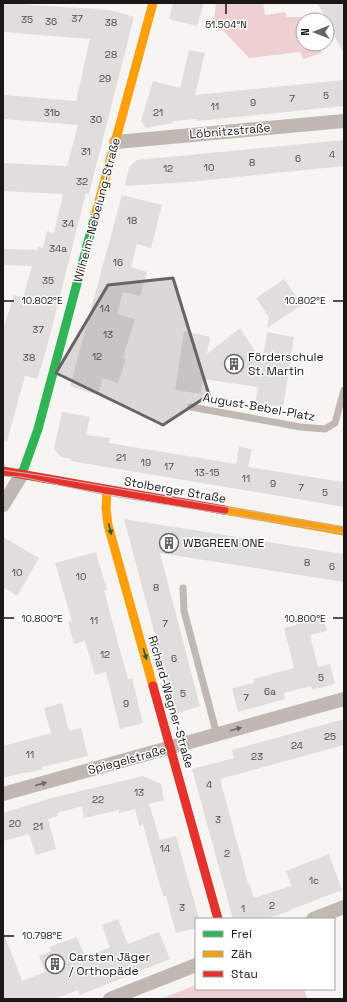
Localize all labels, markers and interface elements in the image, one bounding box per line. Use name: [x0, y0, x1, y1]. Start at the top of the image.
house number: 37: [71, 12, 83, 25]
north arrow: [295, 12, 335, 52]
house number: 35: [21, 13, 33, 26]
house number: 36: [45, 15, 57, 28]
house number: 38: [105, 16, 117, 29]
text: 51.504°N: [205, 18, 247, 31]
text: N: [298, 28, 312, 36]
house number: 28: [105, 48, 117, 61]
house number: 29: [99, 72, 111, 85]
house number: 5: [323, 89, 329, 102]
house number: 7: [289, 92, 295, 105]
house number: 9: [250, 96, 256, 109]
house number: 11: [211, 100, 219, 113]
house number: 31b: [44, 106, 60, 119]
house number: 21: [153, 106, 163, 119]
house number: 30: [90, 113, 102, 126]
street label: Löbnitzstraße: [189, 119, 271, 143]
street label: Wilhelm-Nebelung-Straße: [70, 136, 124, 284]
house number: 31: [81, 145, 91, 158]
house number: 4: [329, 148, 335, 161]
house number: 6: [295, 152, 301, 165]
house number: 8: [249, 156, 255, 169]
house number: 10: [204, 161, 214, 174]
house number: 12: [163, 162, 173, 175]
house number: 32: [76, 175, 88, 188]
house number: 18: [127, 214, 137, 227]
house number: 34: [62, 217, 74, 230]
house number: 34a: [49, 242, 67, 255]
house number: 16: [113, 256, 123, 269]
house number: 35: [42, 274, 54, 287]
text: 10.802°E: [21, 294, 63, 307]
text: 10.802°E: [284, 294, 326, 307]
house number: 14: [100, 302, 110, 315]
house number: 37: [32, 323, 44, 336]
house number: 13: [103, 328, 113, 341]
place label: Förderschule St. Martin: [248, 349, 324, 379]
house number: 12: [92, 350, 102, 363]
house number: 38: [23, 351, 35, 364]
building icon: Förderschule St. Martin: [223, 353, 245, 375]
street label: August-Bebel-Platz: [202, 389, 316, 425]
house number: 21: [116, 451, 126, 464]
house number: 19: [141, 456, 151, 469]
house number: 17: [164, 460, 174, 473]
house number: 13-15: [195, 466, 219, 479]
house number: 11: [242, 472, 250, 485]
street label: Stolberger Straße: [123, 473, 227, 507]
house number: 9: [270, 477, 276, 490]
house number: 7: [298, 481, 304, 494]
house number: 5: [322, 486, 328, 499]
one-way arrow: [107, 522, 113, 535]
building icon: WBGREEN ONE: [158, 532, 180, 554]
place label: WBGREEN ONE: [183, 535, 264, 551]
house number: 8: [304, 556, 310, 569]
house number: 6: [329, 560, 335, 573]
house number: 10: [12, 566, 22, 579]
house number: 10: [76, 570, 86, 583]
house number: 8: [153, 581, 159, 594]
text: 10.800°E: [21, 612, 63, 625]
text: 10.800°E: [284, 612, 326, 625]
house number: 11: [90, 614, 98, 627]
house number: 7: [162, 617, 168, 630]
street label: Richard-Wagner-Straße: [144, 634, 198, 770]
house number: 12: [100, 648, 110, 661]
one-way arrow: [142, 648, 148, 660]
house number: 6: [171, 652, 177, 665]
house number: 5: [318, 671, 324, 684]
house number: 6a: [264, 685, 276, 698]
house number: 5: [180, 687, 186, 700]
house number: 7: [243, 691, 249, 704]
house number: 9: [123, 697, 129, 710]
one-way arrow: [230, 726, 242, 732]
house number: 25: [324, 730, 336, 743]
house number: 24: [291, 739, 303, 752]
street label: Spiegelstraße: [86, 742, 168, 778]
house number: 11: [26, 748, 34, 761]
house number: 23: [251, 750, 263, 763]
house number: 4: [206, 778, 212, 791]
one-way arrow: [34, 780, 47, 786]
house number: 13: [134, 786, 144, 799]
house number: 22: [92, 793, 104, 806]
house number: 3: [215, 813, 221, 826]
house number: 20: [9, 817, 21, 830]
house number: 21: [33, 820, 43, 833]
house number: 14: [160, 842, 170, 855]
house number: 2: [224, 847, 230, 860]
house number: 1c: [309, 874, 319, 887]
house number: 2: [269, 899, 275, 912]
house number: 3: [179, 901, 185, 914]
house number: 1: [241, 902, 245, 915]
legend: [195, 918, 335, 990]
text: Frei: [231, 926, 252, 942]
text: 10.798°E: [22, 929, 62, 942]
text: Zäh: [231, 946, 252, 962]
place label: Carsten Jäger / Orthopäde: [69, 949, 150, 979]
building icon: Carsten Jäger / Orthopäde: [44, 953, 66, 975]
text: Stau: [231, 966, 258, 982]

